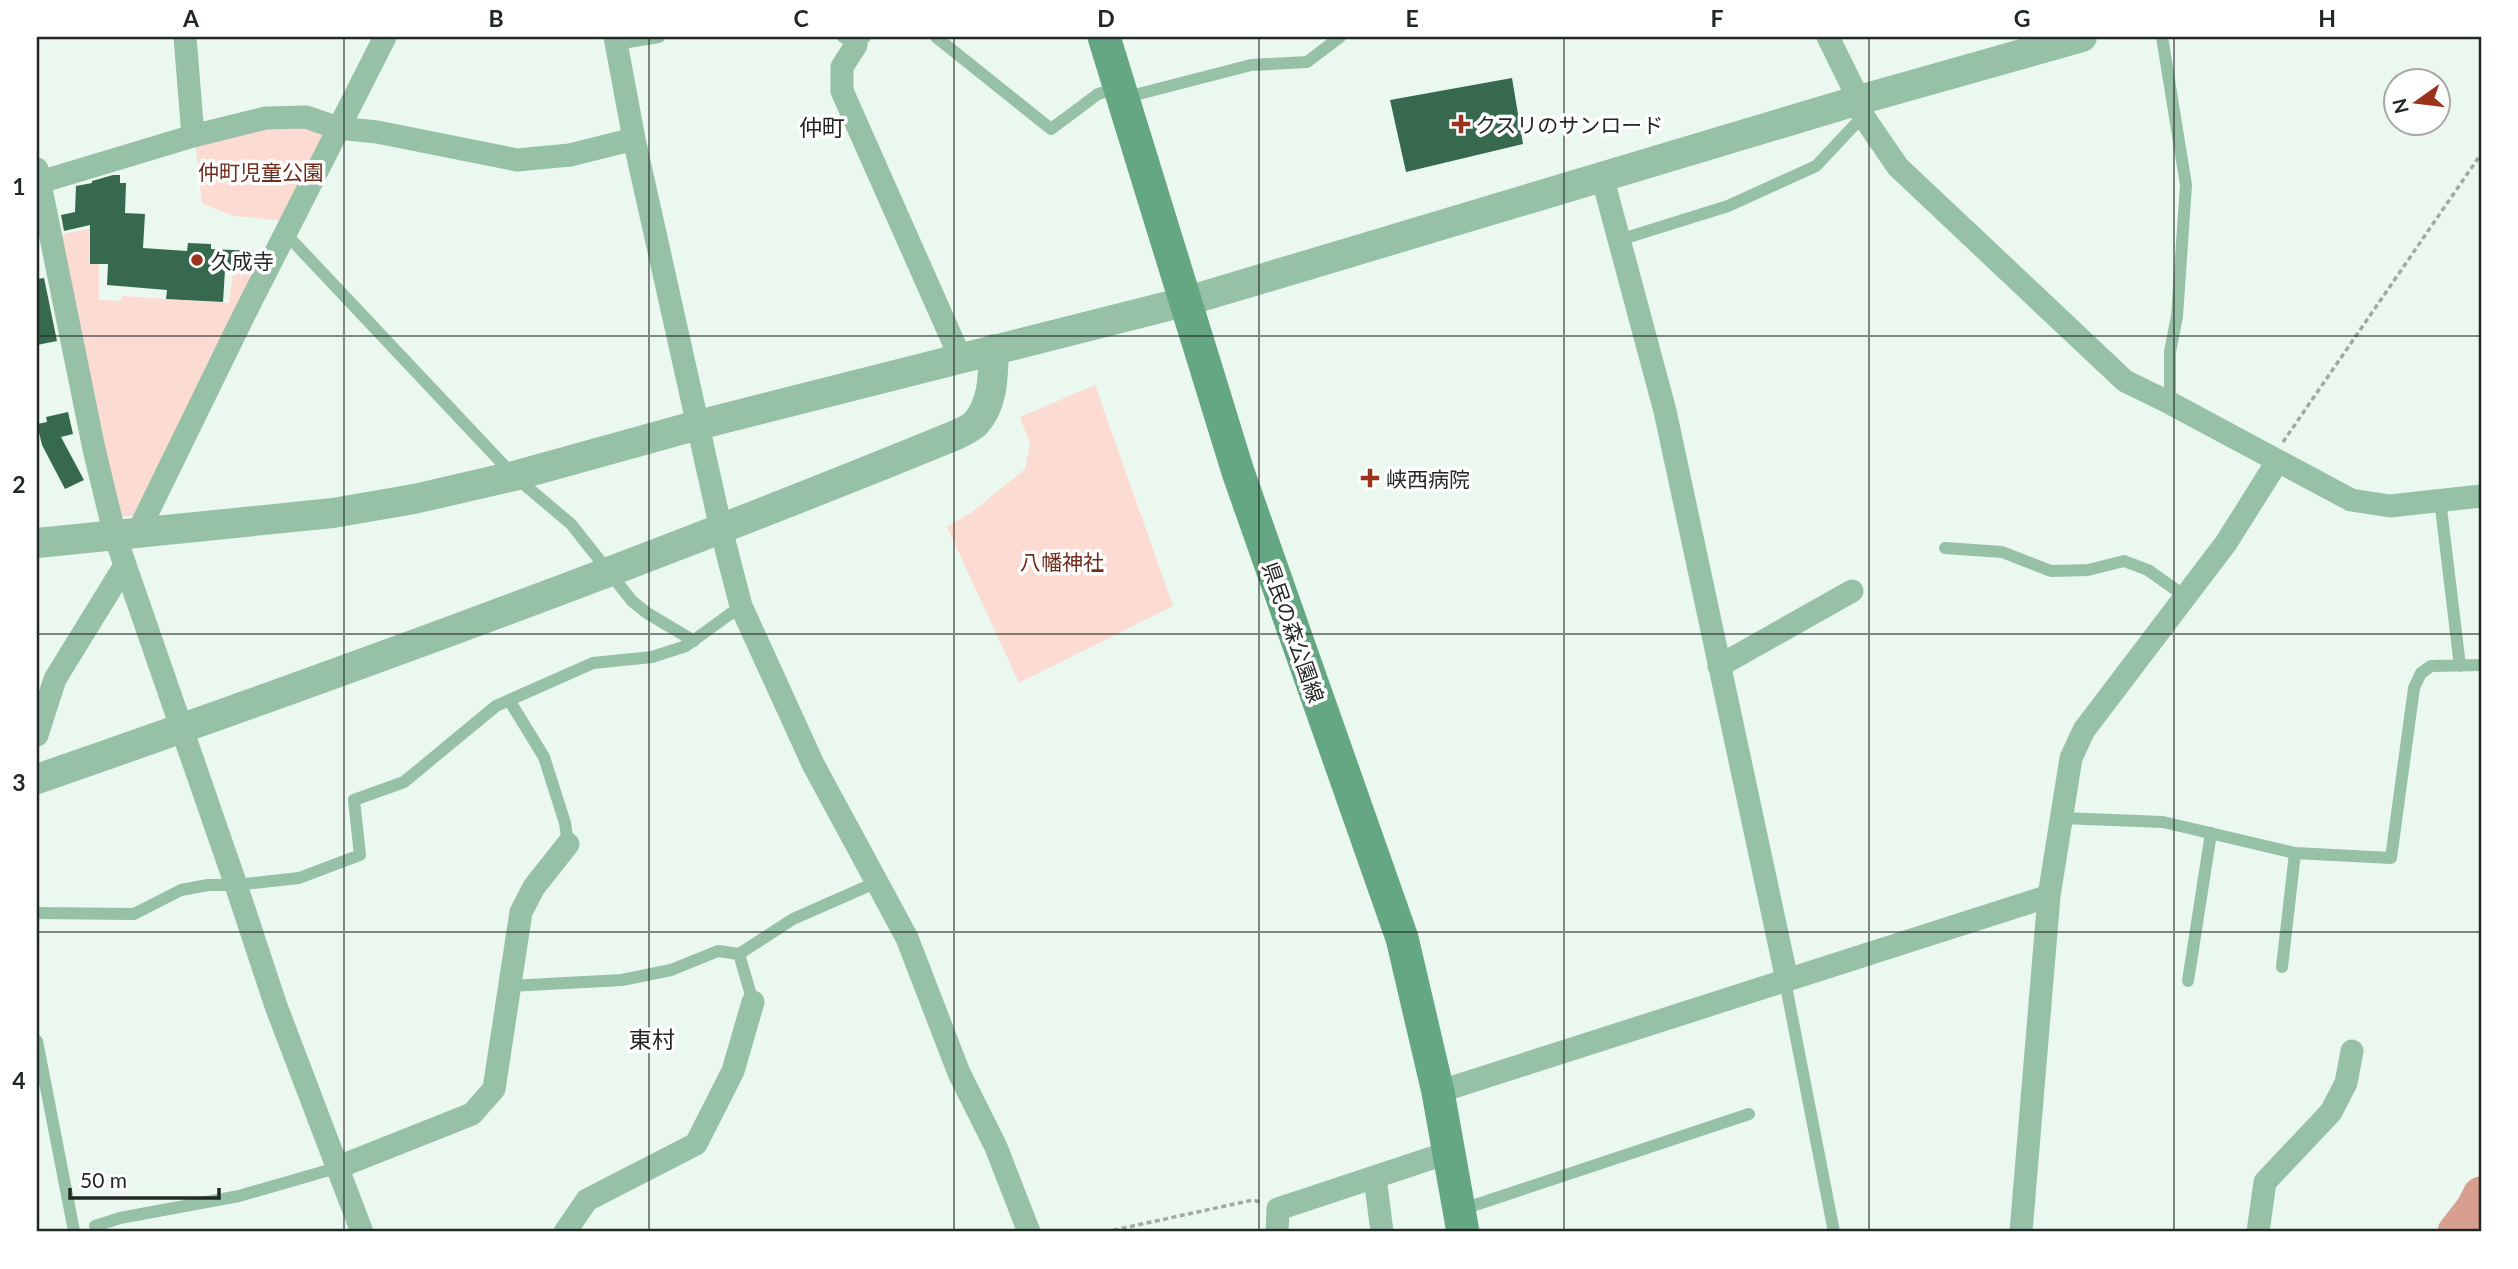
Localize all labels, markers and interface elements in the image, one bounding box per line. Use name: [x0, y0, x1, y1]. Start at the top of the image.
text: A: [182, 4, 200, 32]
text: B: [488, 4, 504, 32]
text: C: [793, 4, 809, 32]
text: D: [1097, 4, 1115, 32]
text: E: [1405, 4, 1419, 32]
text: F: [1710, 4, 1724, 32]
text: G: [2014, 4, 2030, 32]
text: H: [2318, 4, 2336, 32]
north arrow: [2382, 66, 2452, 136]
text: N: [2387, 96, 2413, 116]
place label: クスリのサンロード: [1475, 112, 1663, 137]
district label: 仲町: [799, 113, 845, 141]
marker: クスリのサンロード: [1453, 116, 1469, 132]
park label: 仲町児童公園: [198, 159, 324, 184]
text: 1: [12, 172, 26, 200]
place label: 久成寺: [211, 248, 274, 273]
marker: 久成寺: [189, 252, 205, 268]
place label: 峡西病院: [1386, 466, 1470, 491]
marker: 峡西病院: [1360, 468, 1380, 488]
text: 2: [12, 470, 26, 498]
park label: 八幡神社: [1020, 549, 1104, 574]
street label: 県民の森公園線: [1258, 558, 1330, 706]
text: 3: [12, 768, 26, 796]
district label: 東村: [629, 1025, 675, 1053]
text: 4: [12, 1066, 26, 1094]
scale bar: [70, 1157, 219, 1201]
text: 50 m: [80, 1167, 127, 1192]

